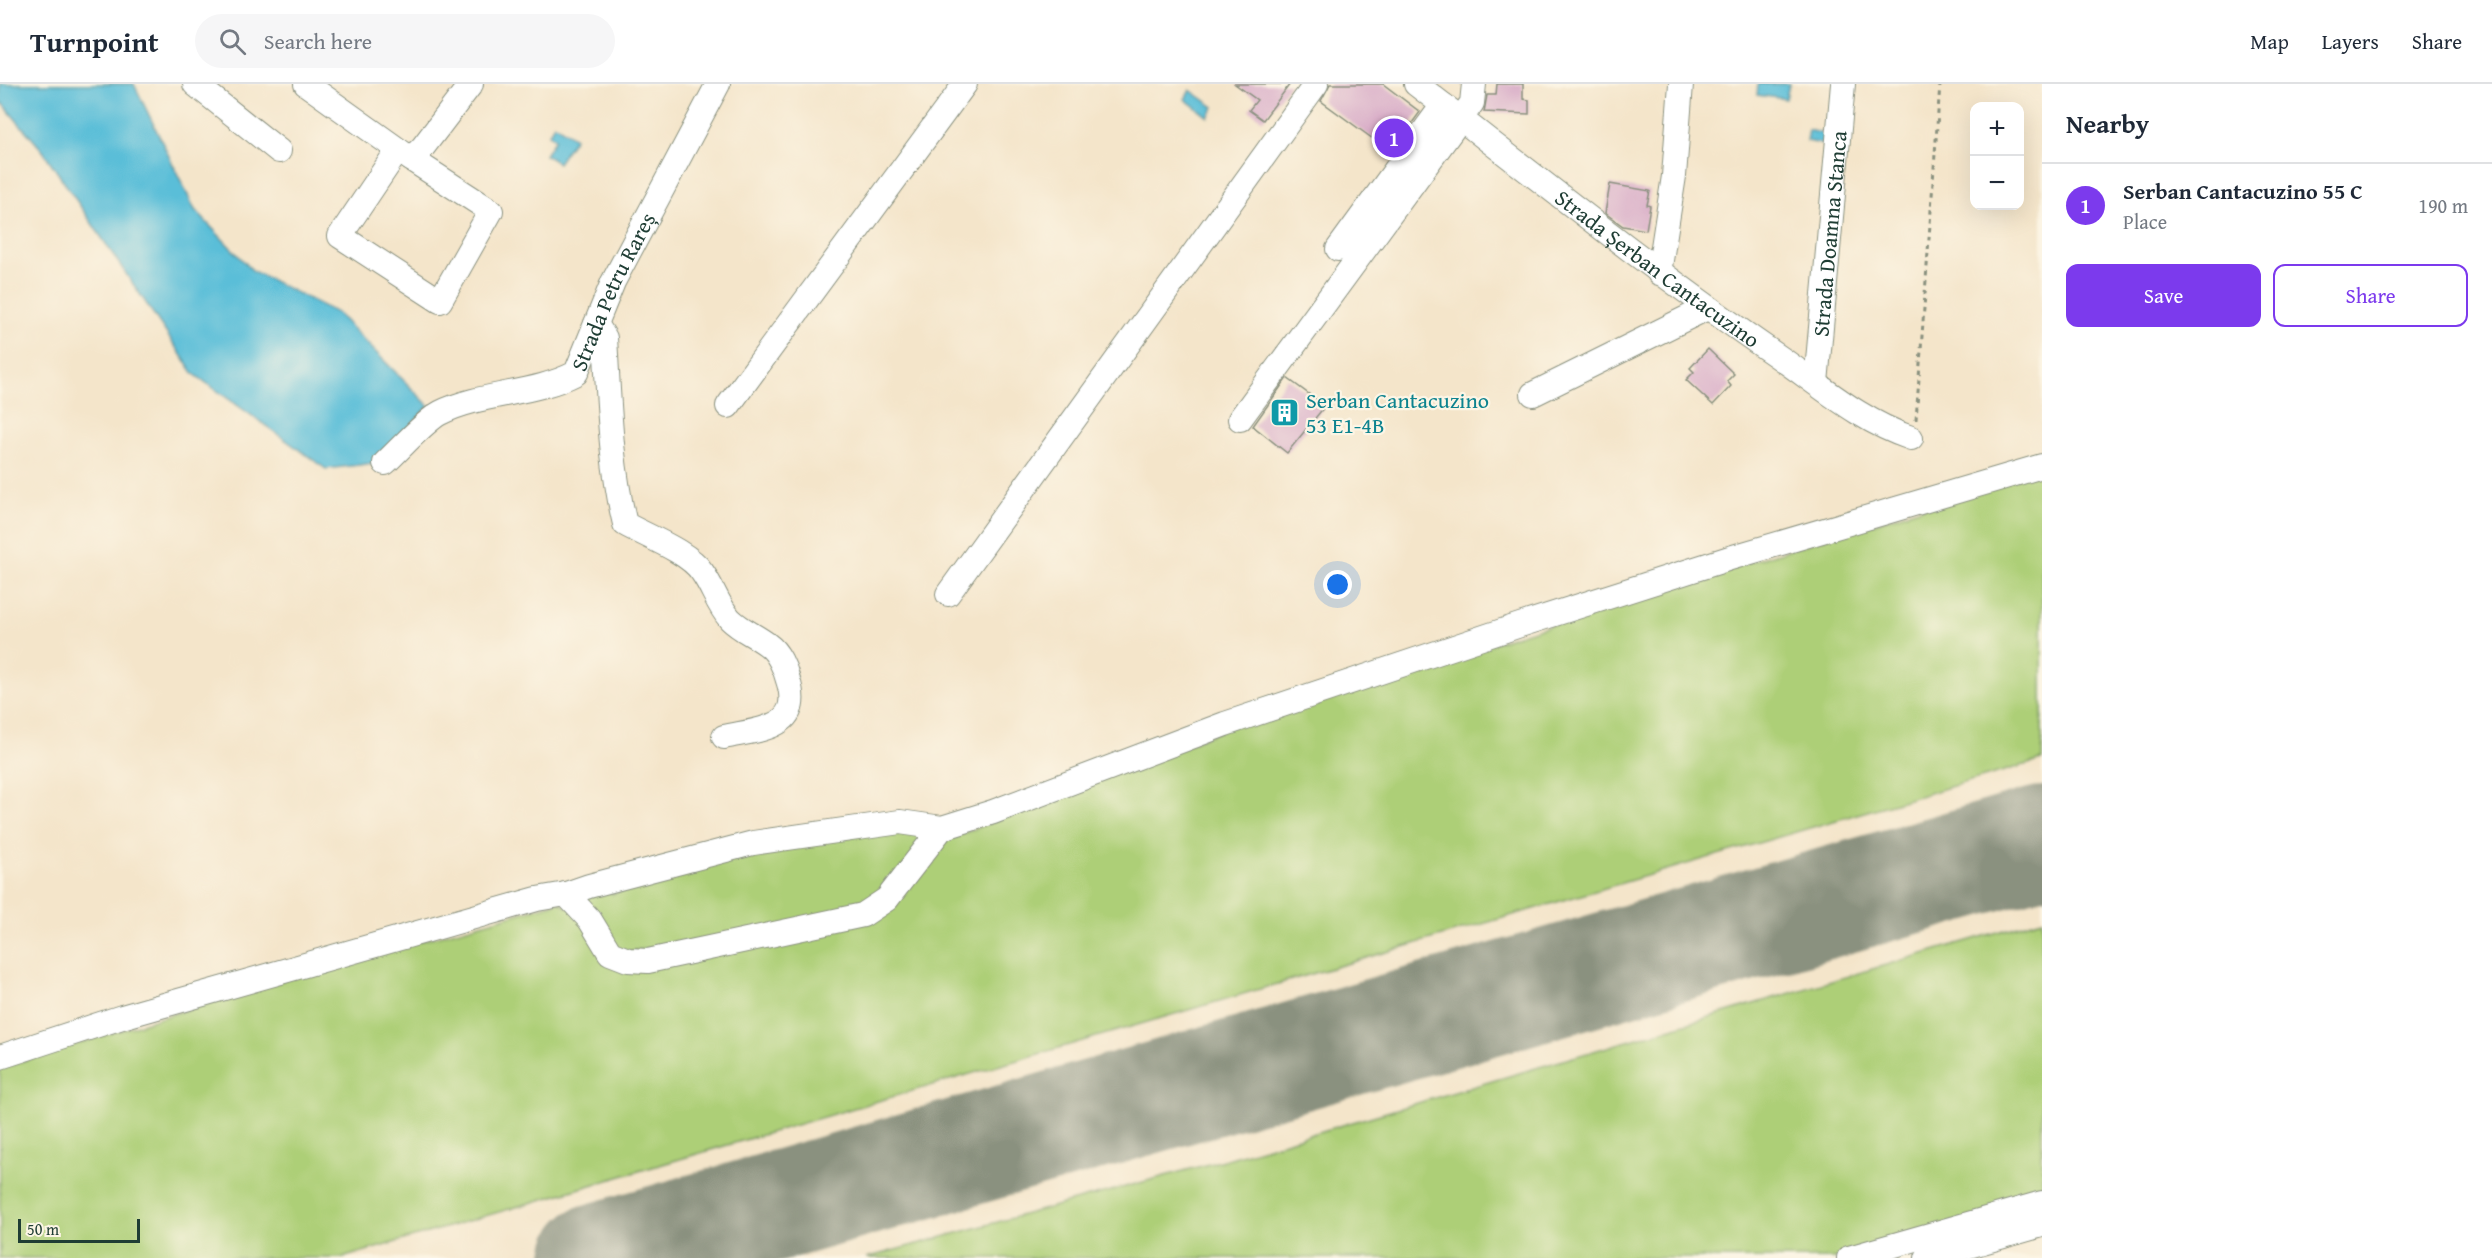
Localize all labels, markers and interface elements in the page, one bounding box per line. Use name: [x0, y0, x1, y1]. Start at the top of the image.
search box: [195, 14, 615, 68]
text: Turnpoint: [30, 21, 159, 62]
icon: search: [216, 25, 249, 58]
text: Search here: [264, 25, 372, 57]
text: Map: [2250, 26, 2289, 57]
text: Layers: [2322, 26, 2379, 57]
text: Share: [2412, 26, 2462, 57]
map controls: [1970, 102, 2024, 210]
button: +: [1970, 102, 2024, 156]
text: Nearby: [2066, 104, 2149, 143]
pin: 1: [1374, 116, 1414, 160]
street label: Strada Doamna Stanca: [1804, 129, 1855, 338]
button: −: [1970, 156, 2024, 210]
text: Serban Cantacuzino 55 C: [2123, 175, 2363, 207]
street label: Strada Șerban Cantacuzino: [1548, 182, 1767, 355]
text: 1: [2080, 191, 2091, 220]
text: 190 m: [2418, 191, 2468, 220]
street label: Strada Petru Rareș: [563, 207, 663, 376]
text: Place: [2123, 207, 2167, 236]
button: Save: [2066, 264, 2261, 327]
button: Share: [2273, 264, 2468, 327]
place label: Serban Cantacuzino 53 E1-4B: [1306, 384, 1489, 441]
building icon: Serban Cantacuzino 53 E1-4B: [1269, 397, 1301, 429]
your location: [1323, 570, 1352, 599]
scale bar: [18, 1216, 140, 1244]
text: 50 m: [27, 1217, 59, 1241]

